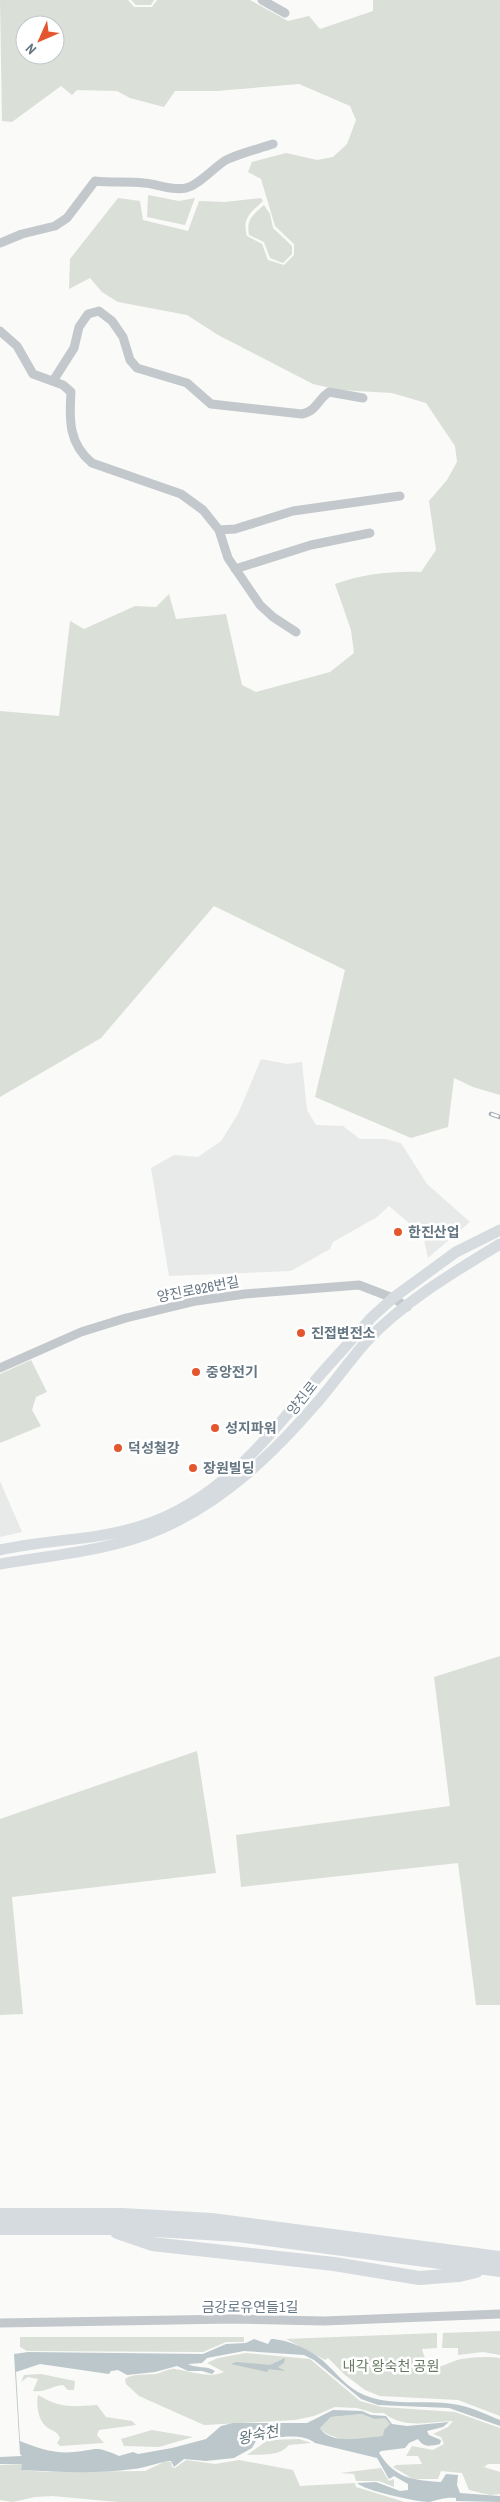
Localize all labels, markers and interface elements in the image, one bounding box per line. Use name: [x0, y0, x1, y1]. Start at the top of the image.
north arrow: [15, 15, 65, 65]
text: N: [22, 40, 40, 58]
place label: 한진산업: [408, 1223, 460, 1241]
marker: 한진산업: [392, 1226, 404, 1238]
street label: 양진로926번길: [155, 1272, 241, 1306]
place label: 진접변전소: [311, 1324, 376, 1342]
marker: 진접변전소: [295, 1327, 307, 1339]
place label: 중앙전기: [206, 1363, 258, 1381]
marker: 중앙전기: [190, 1366, 202, 1378]
street label: 양진로: [283, 1377, 321, 1419]
place label: 성지파워: [225, 1419, 277, 1437]
marker: 성지파워: [209, 1422, 221, 1434]
place label: 덕성철강: [128, 1439, 180, 1457]
marker: 덕성철강: [112, 1442, 124, 1454]
place label: 장원빌딩: [203, 1459, 255, 1477]
marker: 장원빌딩: [187, 1462, 199, 1474]
street label: 금강로유연들1길: [202, 2298, 298, 2316]
park label: 내각 왕숙천 공원: [343, 2357, 439, 2375]
water label: 왕숙천: [235, 2419, 282, 2449]

